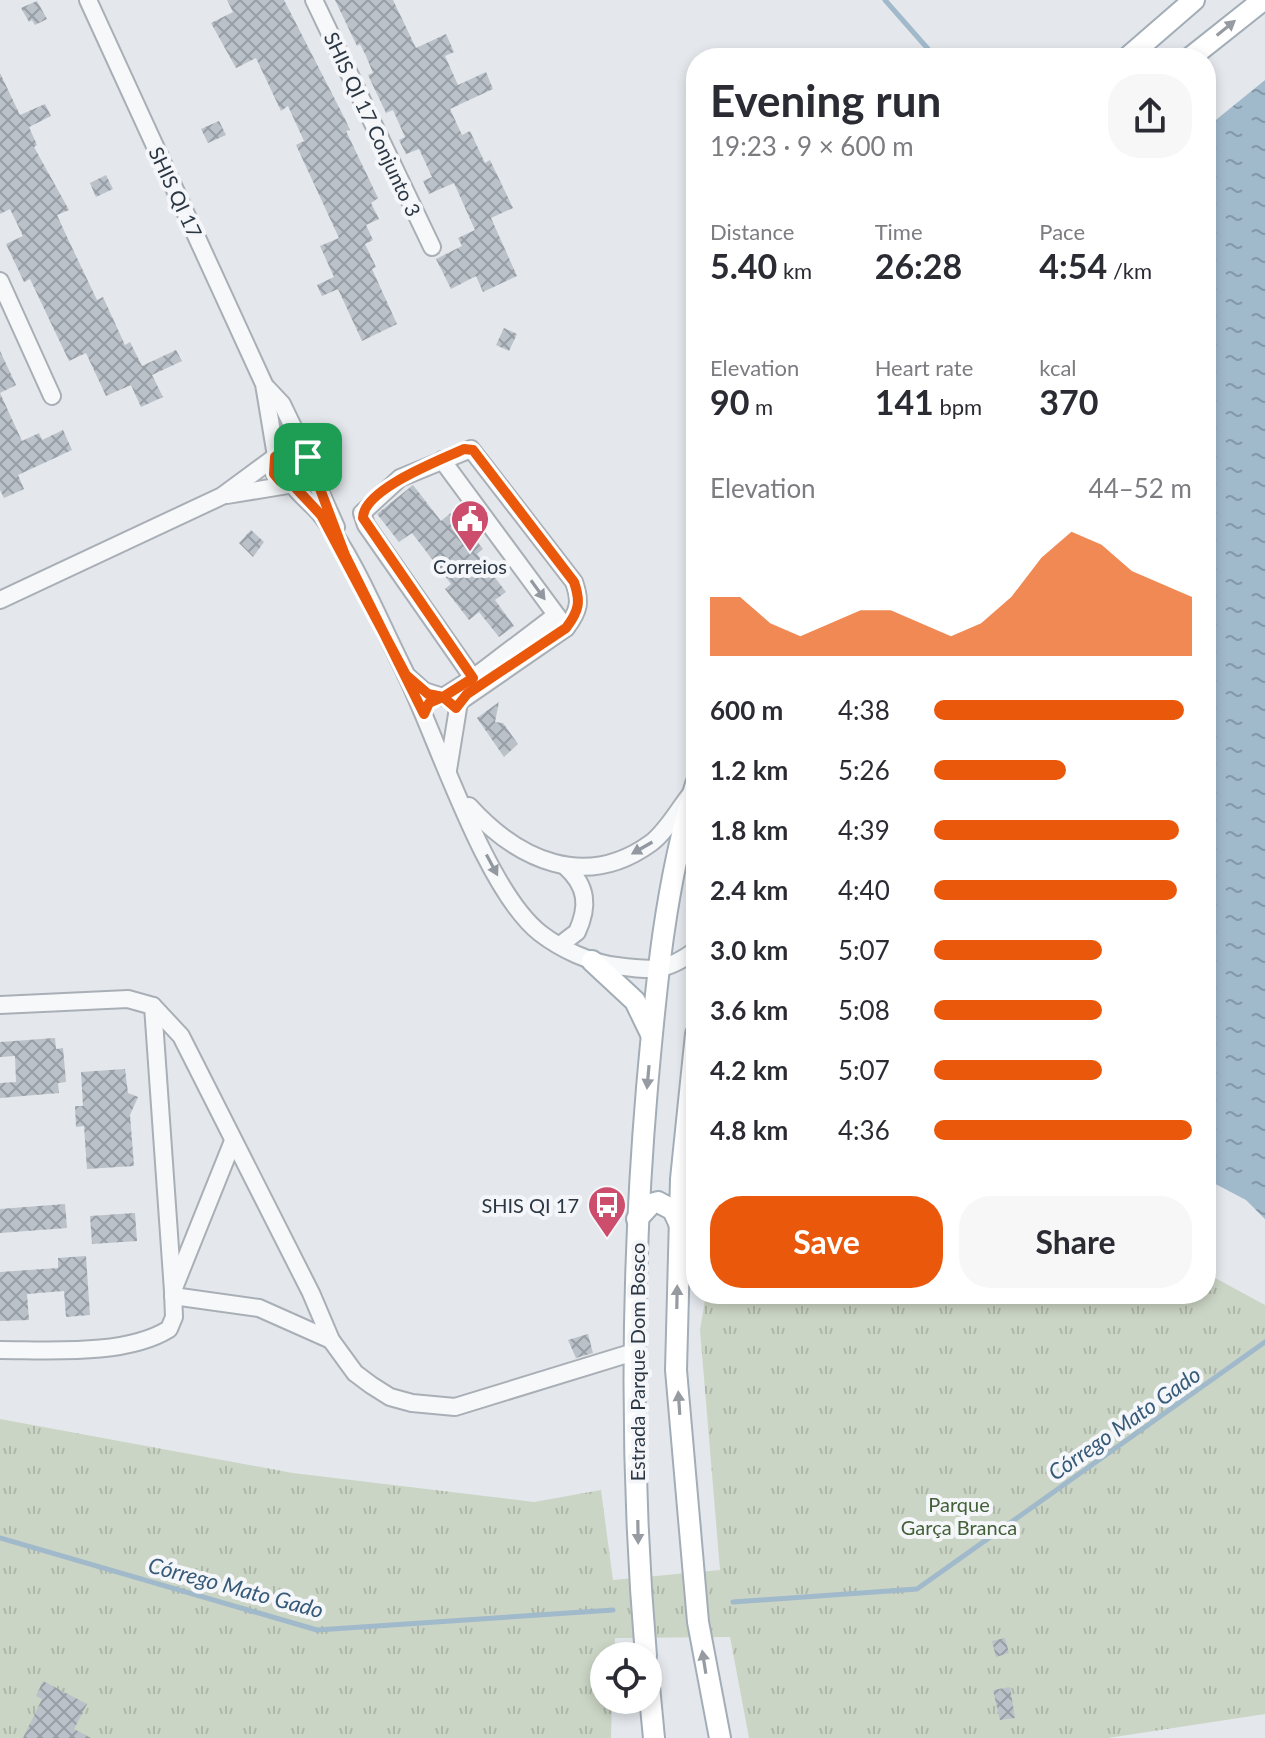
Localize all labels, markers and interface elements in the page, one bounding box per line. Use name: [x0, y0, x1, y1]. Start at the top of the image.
one-way arrow: [1215, 19, 1236, 36]
street label: SHIS QI 17 Conjunto 3: [320, 28, 426, 220]
text: Evening run: [710, 74, 941, 126]
button: share: [1108, 74, 1192, 158]
text: 19:23 · 9 × 600 m: [710, 130, 914, 162]
street label: SHIS QI 17: [144, 143, 208, 241]
text: Distance: [710, 218, 794, 245]
text: Time: [875, 218, 923, 245]
text: Pace: [1039, 218, 1085, 245]
text: 5.40: [710, 245, 777, 286]
text: 26:28: [875, 245, 962, 286]
text: 4:54: [1039, 245, 1107, 286]
text: km: [777, 257, 812, 284]
text: /km: [1107, 257, 1152, 284]
text: Elevation: [710, 354, 799, 381]
text: Heart rate: [875, 354, 973, 381]
text: kcal: [1039, 354, 1077, 381]
text: 90: [710, 381, 749, 422]
text: 141: [875, 381, 934, 422]
text: 370: [1039, 381, 1099, 422]
text: m: [749, 393, 773, 420]
text: bpm: [934, 393, 982, 420]
pin: [274, 423, 342, 491]
icon: arrive: [286, 435, 330, 479]
text: Elevation: [710, 472, 816, 504]
text: 44–52 m: [1089, 472, 1192, 504]
public building icon: Correios: [449, 498, 491, 553]
place label: Correios: [433, 554, 507, 578]
one-way arrow: [530, 580, 545, 601]
text: 600 m: [710, 694, 783, 726]
text: 4:38: [838, 694, 890, 726]
text: 1.2 km: [710, 754, 788, 786]
text: 5:26: [838, 754, 890, 786]
text: 1.8 km: [710, 814, 788, 846]
text: 4:39: [838, 814, 890, 846]
one-way arrow: [631, 841, 653, 855]
one-way arrow: [485, 854, 499, 876]
text: 2.4 km: [710, 874, 788, 906]
text: 4:40: [838, 874, 890, 906]
text: 3.0 km: [710, 934, 788, 966]
text: 5:07: [838, 934, 890, 966]
text: 3.6 km: [710, 994, 788, 1026]
text: 5:08: [838, 994, 890, 1026]
text: 4.2 km: [710, 1054, 788, 1086]
text: 5:07: [838, 1054, 890, 1086]
one-way arrow: [641, 1064, 654, 1089]
text: 4.8 km: [710, 1114, 788, 1146]
text: 4:36: [838, 1114, 890, 1146]
bus stop icon: SHIS QI 17: [586, 1184, 628, 1239]
place label: SHIS QI 17: [481, 1193, 579, 1217]
button: Save: [710, 1196, 943, 1288]
button: Share: [959, 1196, 1192, 1288]
street label: Estrada Parque Dom Bosco: [625, 1243, 649, 1481]
one-way arrow: [671, 1284, 683, 1309]
water label: Córrego Mato Gado: [1043, 1360, 1205, 1486]
one-way arrow: [672, 1390, 685, 1415]
park label: Parque Garça Branca: [901, 1492, 1017, 1539]
one-way arrow: [632, 1520, 644, 1545]
water label: Córrego Mato Gado: [146, 1551, 326, 1623]
map controls: [590, 1642, 662, 1714]
button: locate: [590, 1642, 662, 1714]
one-way arrow: [697, 1649, 710, 1674]

